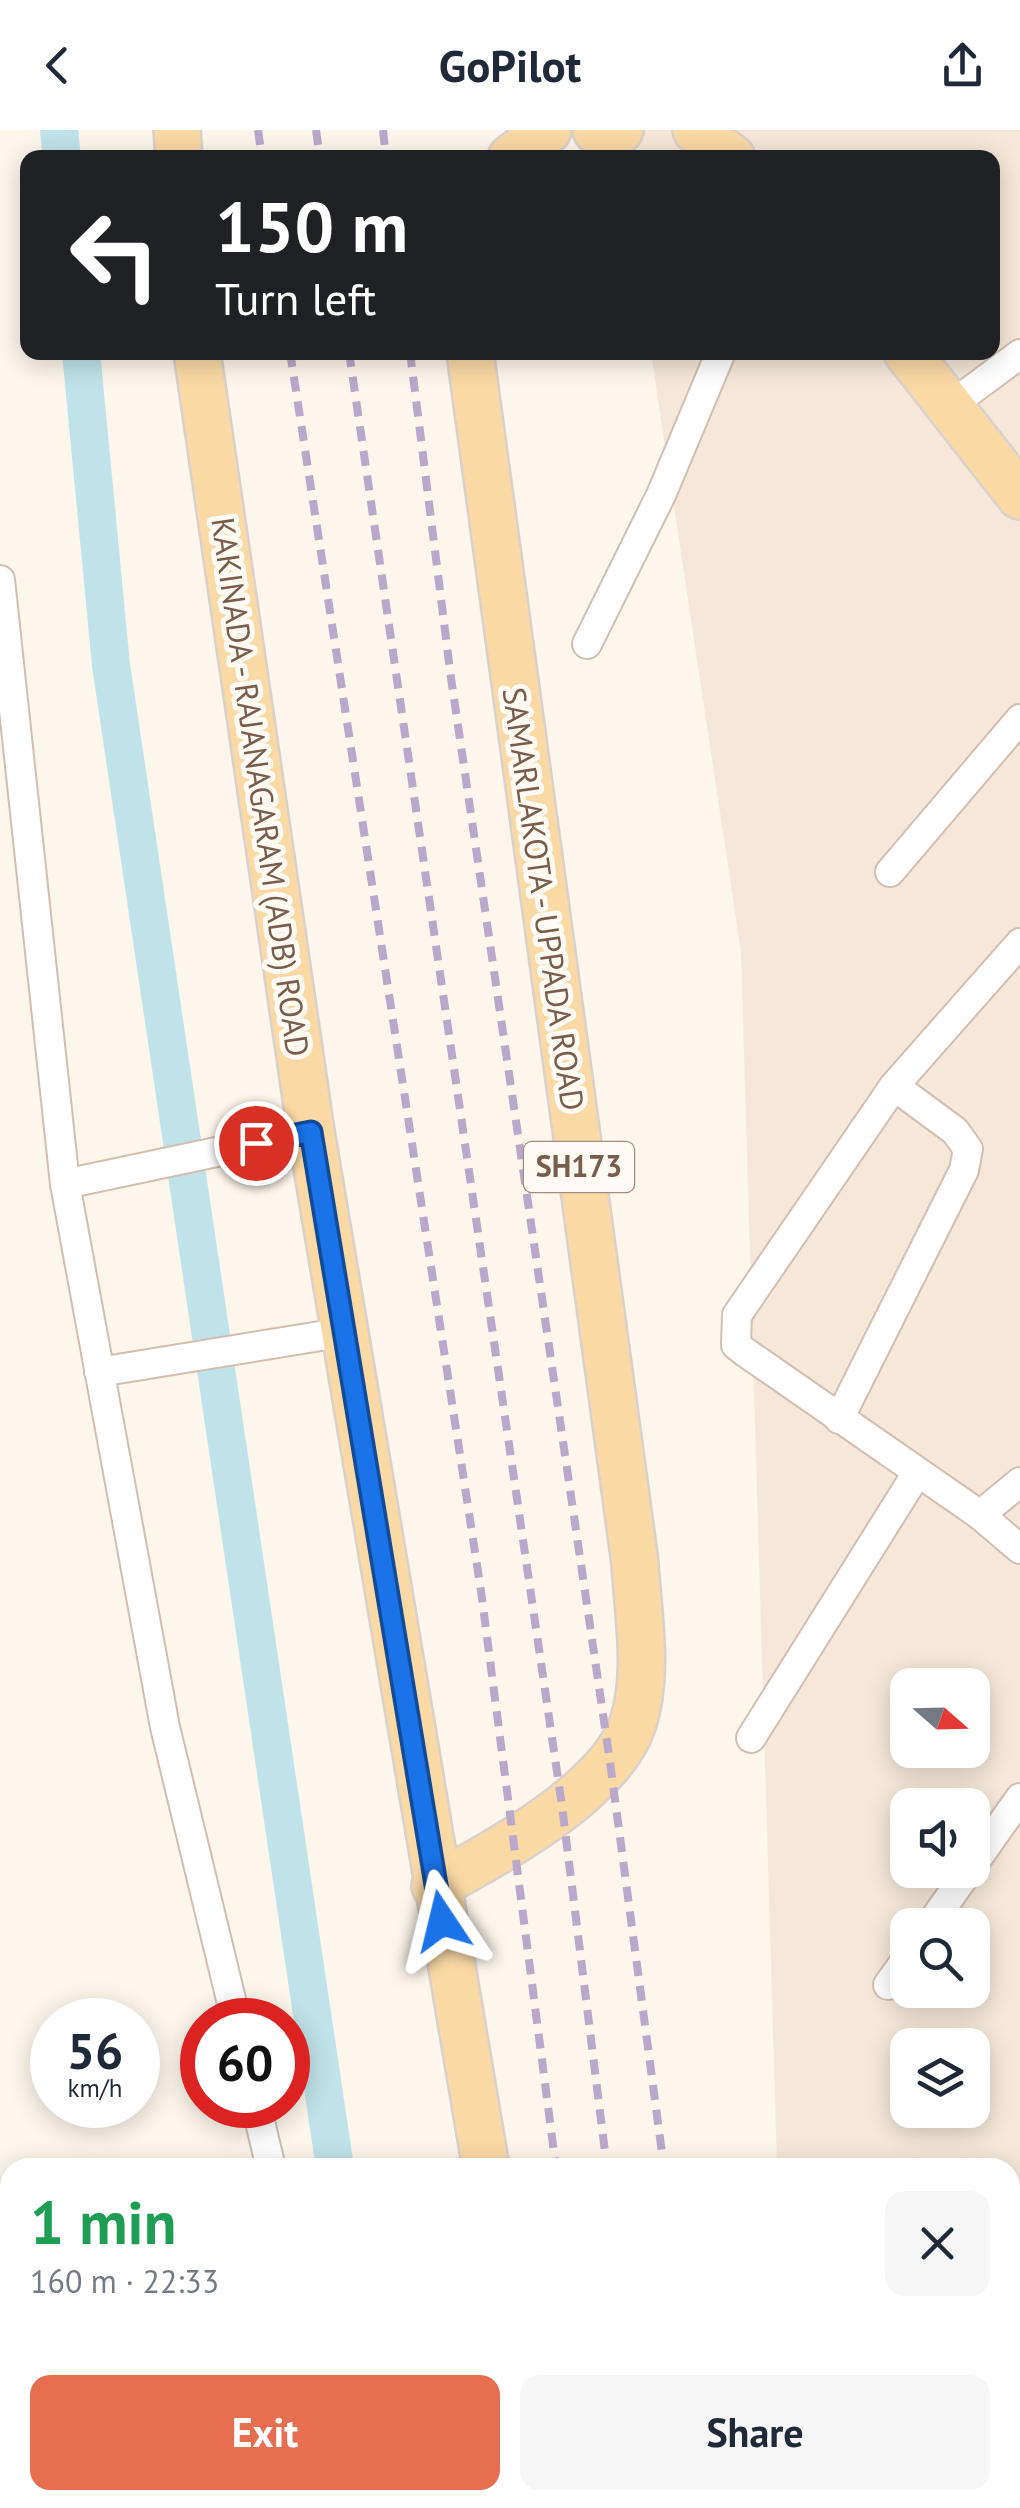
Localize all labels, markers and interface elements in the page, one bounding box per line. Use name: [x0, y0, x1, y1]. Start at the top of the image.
text: GoPilot: [439, 36, 581, 94]
icon: back: [30, 38, 85, 93]
icon: share: [935, 38, 990, 93]
text: 150 m: [215, 181, 408, 271]
icon: left: [50, 190, 180, 320]
text: Turn left: [215, 269, 376, 327]
street label: KAKINADA - RAJANAGARAM (ADB) ROAD: [202, 515, 320, 1059]
street label: SAMARLAKOTA - UPPADA ROAD: [493, 685, 594, 1113]
pin: [214, 1101, 299, 1186]
icon: arrive: [229, 1116, 284, 1171]
road number: SH173: [524, 1142, 634, 1192]
north arrow: [890, 1668, 990, 1768]
map controls: [890, 1668, 990, 2128]
button: sound: [890, 1788, 990, 1888]
position arrow: [390, 1869, 494, 1973]
button: search: [890, 1908, 990, 2008]
speed limit sign: 60: [180, 1998, 310, 2128]
text: 56: [67, 2018, 123, 2083]
button: layers: [890, 2028, 990, 2128]
text: km/h: [68, 2072, 122, 2104]
text: 1 min: [30, 2183, 176, 2261]
button: close: [885, 2191, 990, 2296]
text: 160 m · 22:33: [30, 2260, 219, 2302]
button: Exit: [30, 2375, 500, 2490]
button: Share: [520, 2375, 990, 2490]

